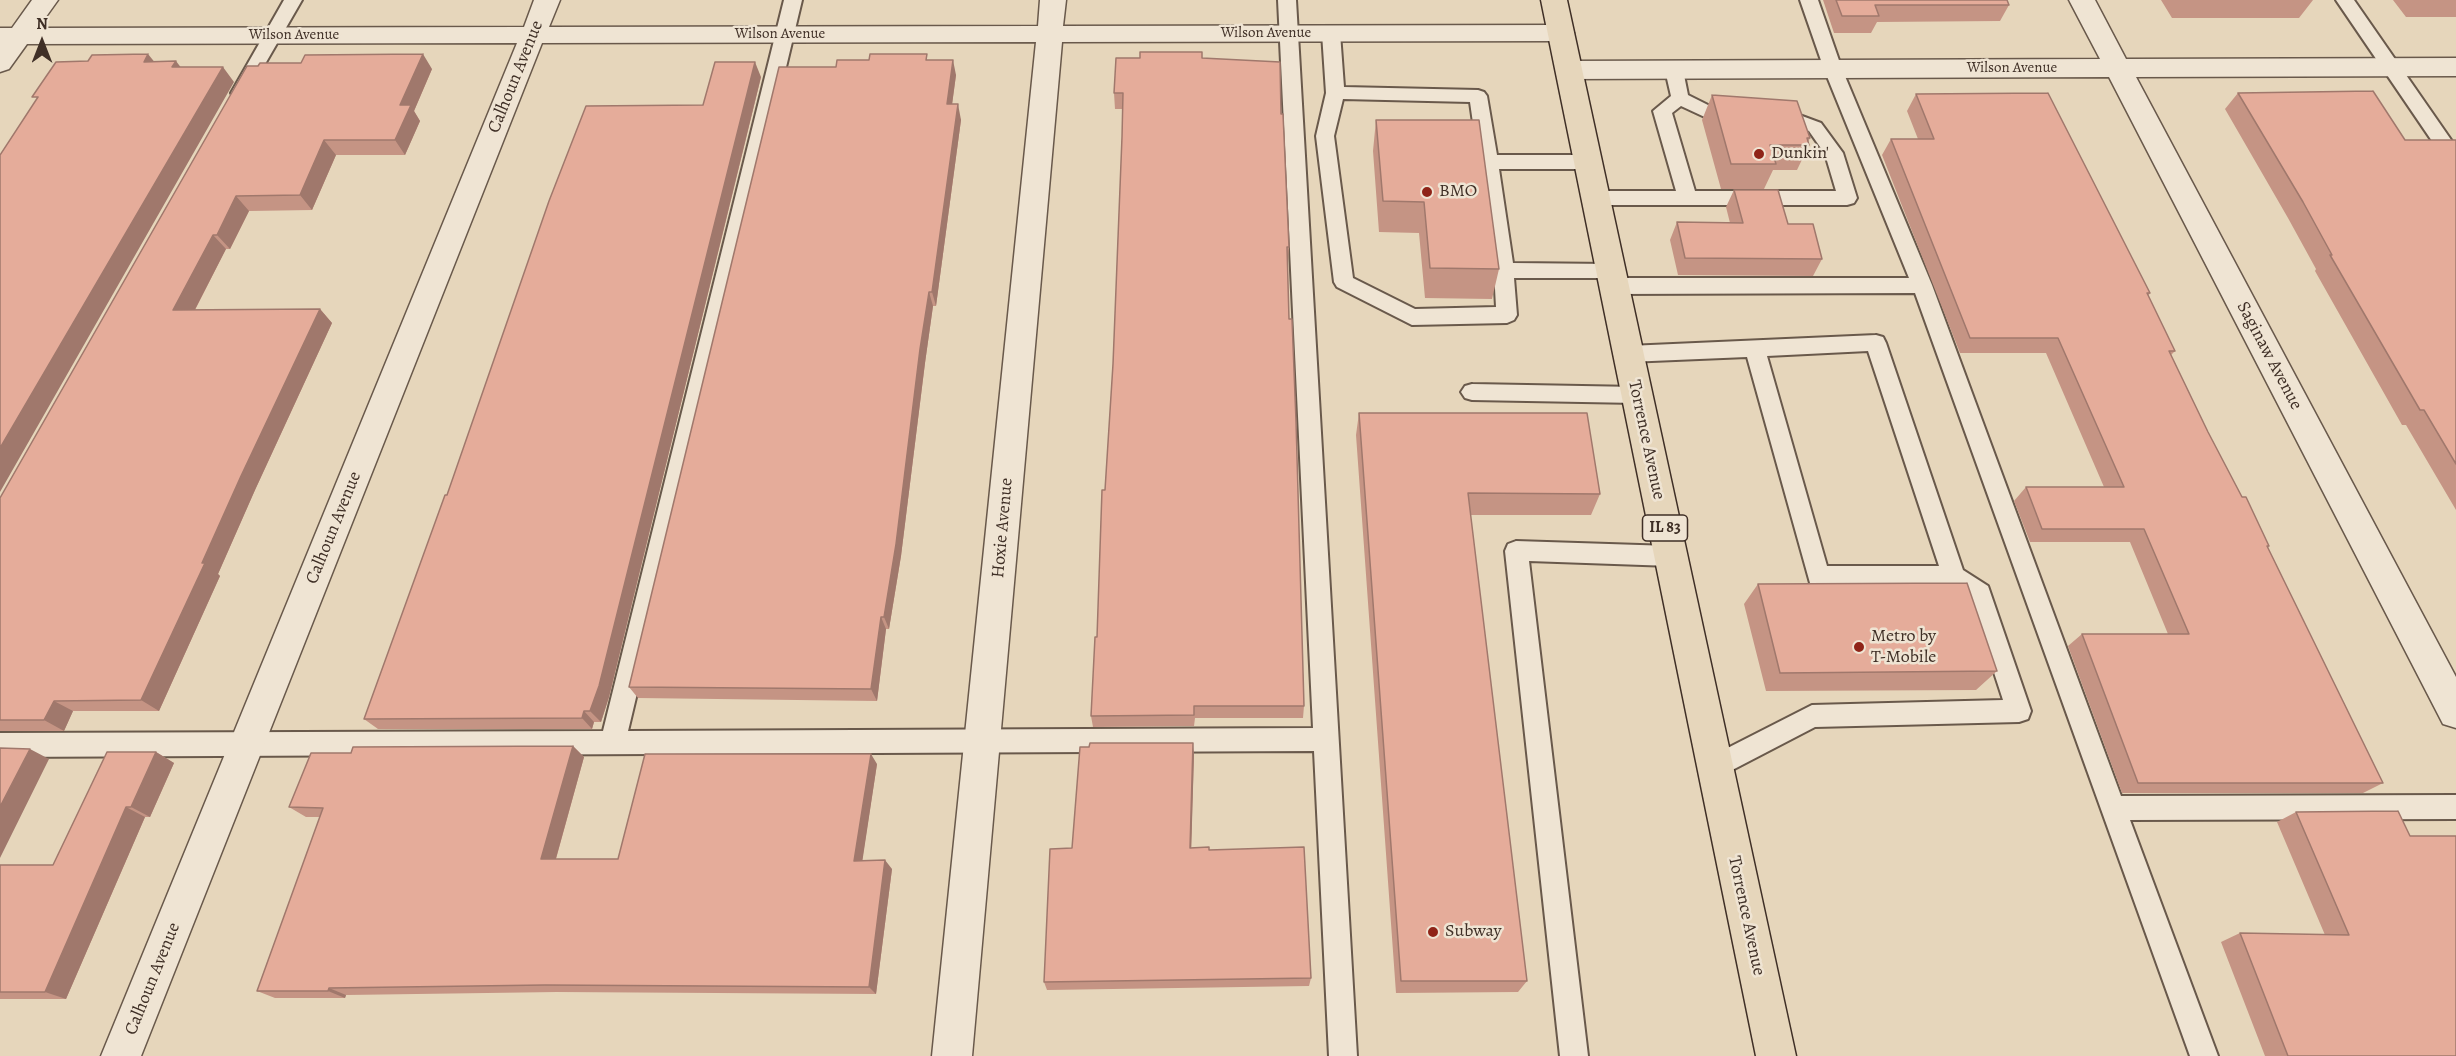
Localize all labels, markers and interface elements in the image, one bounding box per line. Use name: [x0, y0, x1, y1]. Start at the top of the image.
north arrow: [12, 12, 72, 72]
text: N: [36, 13, 48, 35]
street label: Calhoun Avenue: [484, 18, 548, 136]
street label: Wilson Avenue: [1221, 24, 1311, 42]
street label: Wilson Avenue: [735, 25, 825, 43]
street label: Wilson Avenue: [249, 26, 339, 44]
street label: Wilson Avenue: [1967, 59, 2057, 77]
place label: Dunkin': [1771, 143, 1829, 165]
marker: Dunkin': [1752, 147, 1766, 161]
place label: BMO: [1439, 181, 1477, 203]
marker: BMO: [1420, 185, 1434, 199]
street label: Saginaw Avenue: [2231, 298, 2307, 414]
street label: Torrence Avenue: [1623, 378, 1669, 502]
street label: Calhoun Avenue: [302, 469, 366, 587]
street label: Hoxie Avenue: [988, 477, 1018, 579]
road number: IL 83: [1642, 515, 1688, 541]
place label: Metro by T-Mobile: [1871, 626, 1936, 668]
marker: Metro by T-Mobile: [1852, 640, 1866, 654]
street label: Torrence Avenue: [1723, 854, 1769, 978]
street label: Calhoun Avenue: [121, 920, 185, 1038]
place label: Subway: [1445, 921, 1502, 943]
marker: Subway: [1426, 925, 1440, 939]

